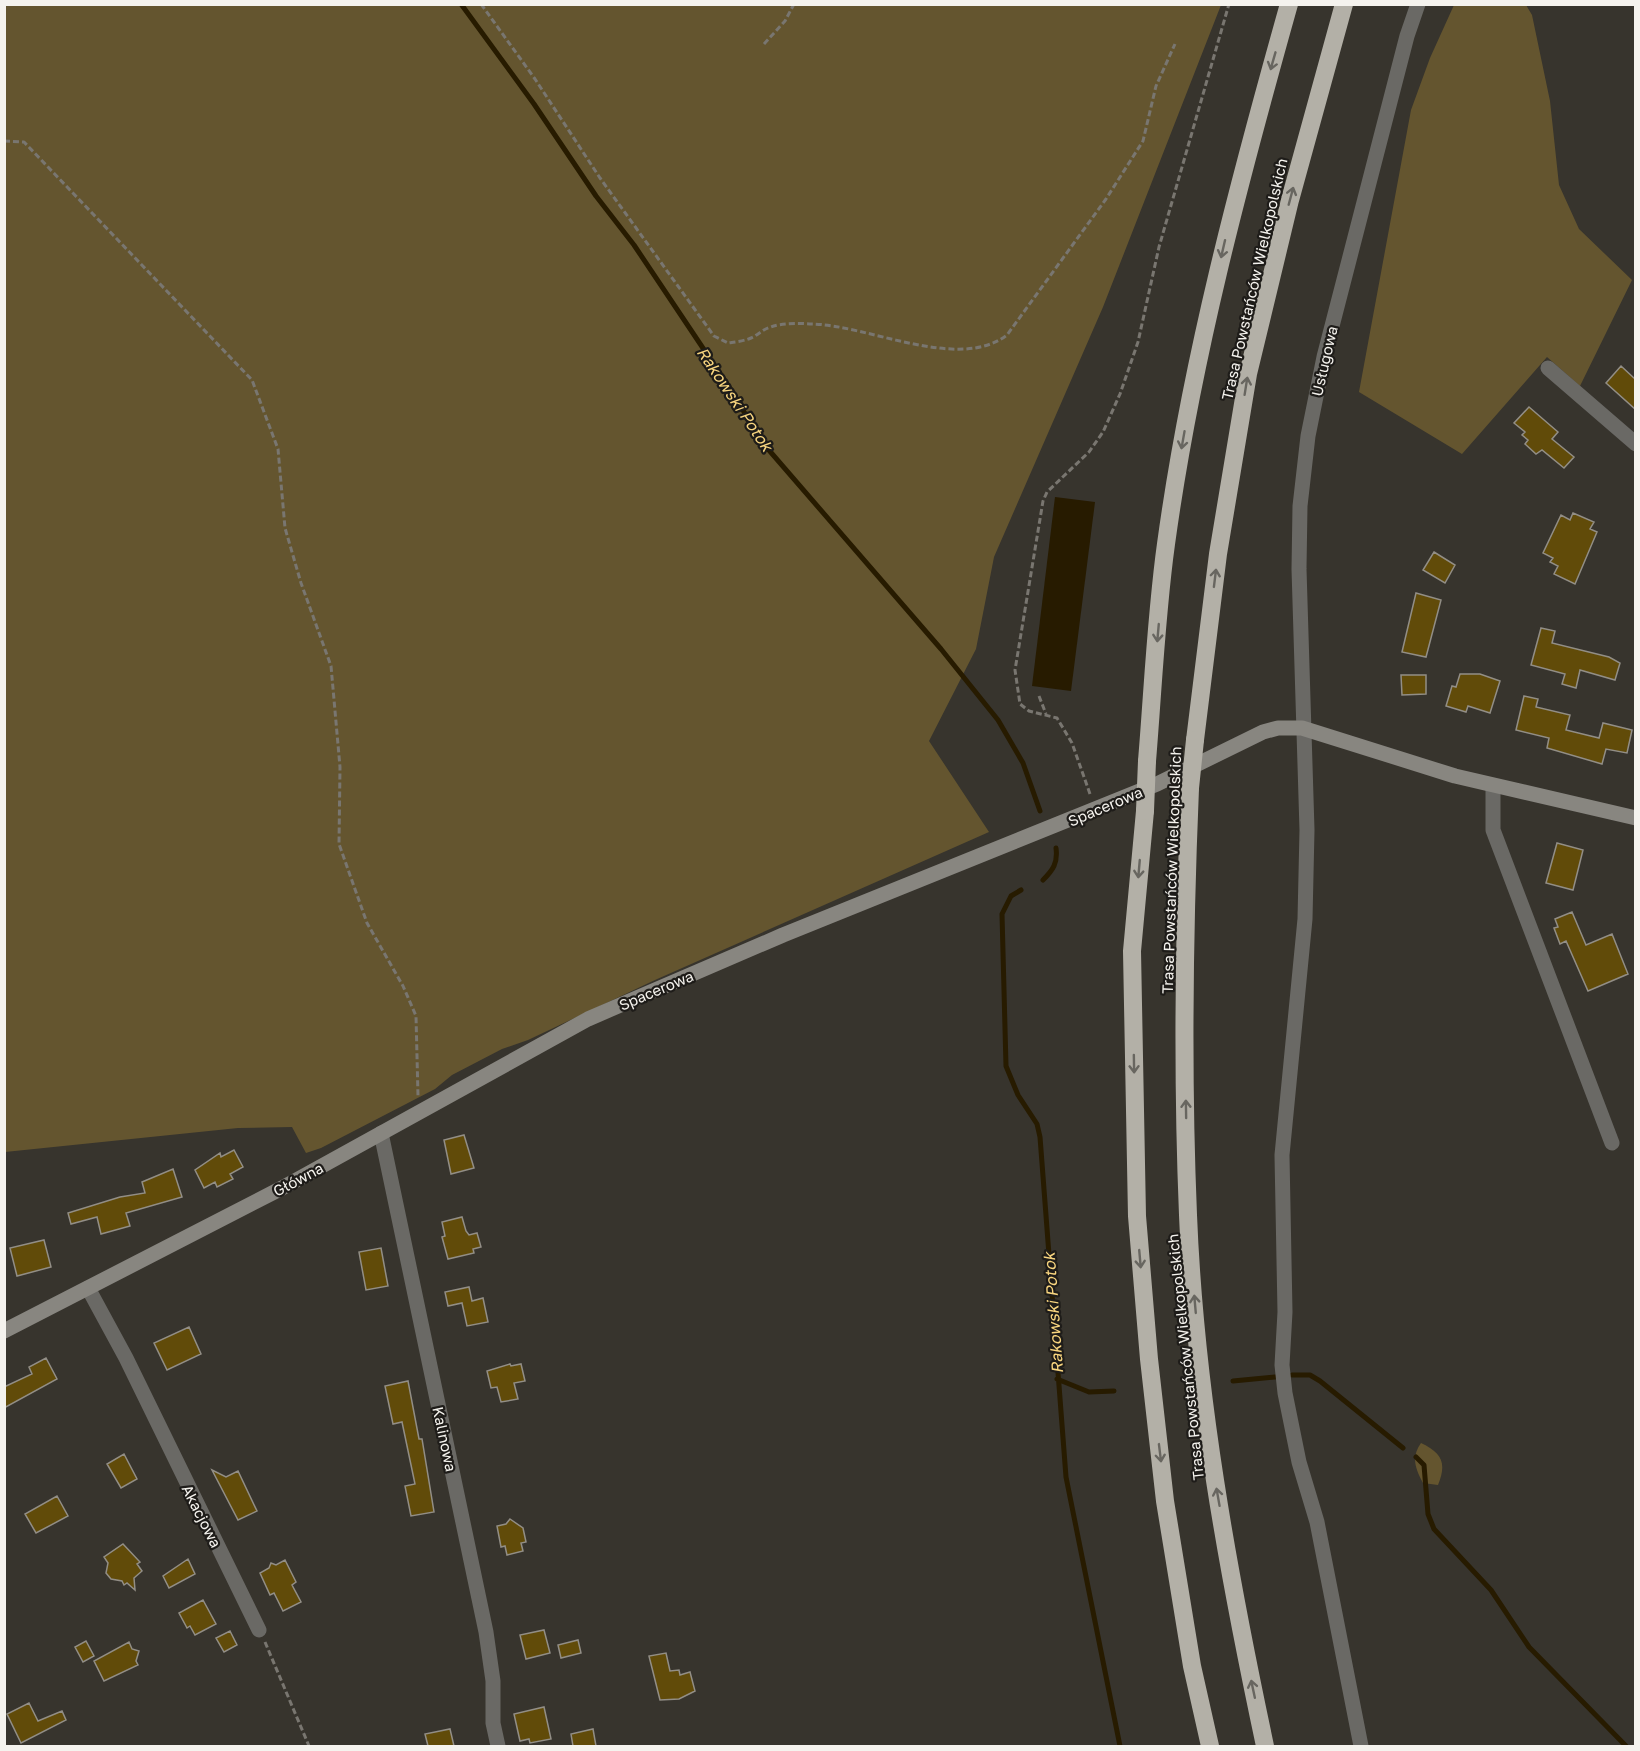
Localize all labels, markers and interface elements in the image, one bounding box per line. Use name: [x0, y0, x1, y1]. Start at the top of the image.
one-way arrow: [1267, 51, 1278, 70]
street label: Trasa Powstańców Wielkopolskich: [1217, 156, 1291, 402]
one-way arrow: [1286, 187, 1297, 206]
one-way arrow: [1217, 239, 1228, 259]
street label: Usługowa: [1307, 324, 1341, 398]
water label: Rakowski Potok: [693, 343, 778, 457]
one-way arrow: [1241, 376, 1252, 396]
one-way arrow: [1178, 430, 1189, 449]
one-way arrow: [1210, 569, 1221, 588]
one-way arrow: [1152, 623, 1163, 643]
street label: Trasa Powstańców Wielkopolskich: [1158, 746, 1184, 994]
street label: Spacerowa: [1065, 782, 1145, 830]
one-way arrow: [1133, 859, 1144, 879]
street label: Spacerowa: [616, 966, 696, 1014]
one-way arrow: [1128, 1054, 1140, 1074]
one-way arrow: [1180, 1100, 1192, 1120]
street label: Główna: [270, 1158, 326, 1200]
street label: Trasa Powstańców Wielkopolskich: [1163, 1233, 1207, 1481]
one-way arrow: [1135, 1248, 1146, 1268]
water label: Rakowski Potok: [1039, 1250, 1067, 1374]
one-way arrow: [1189, 1294, 1200, 1314]
street label: Kalinowa: [429, 1405, 461, 1473]
one-way arrow: [1154, 1443, 1165, 1462]
street label: Akacjowa: [178, 1482, 226, 1550]
one-way arrow: [1213, 1488, 1224, 1508]
one-way arrow: [1247, 1680, 1258, 1700]

